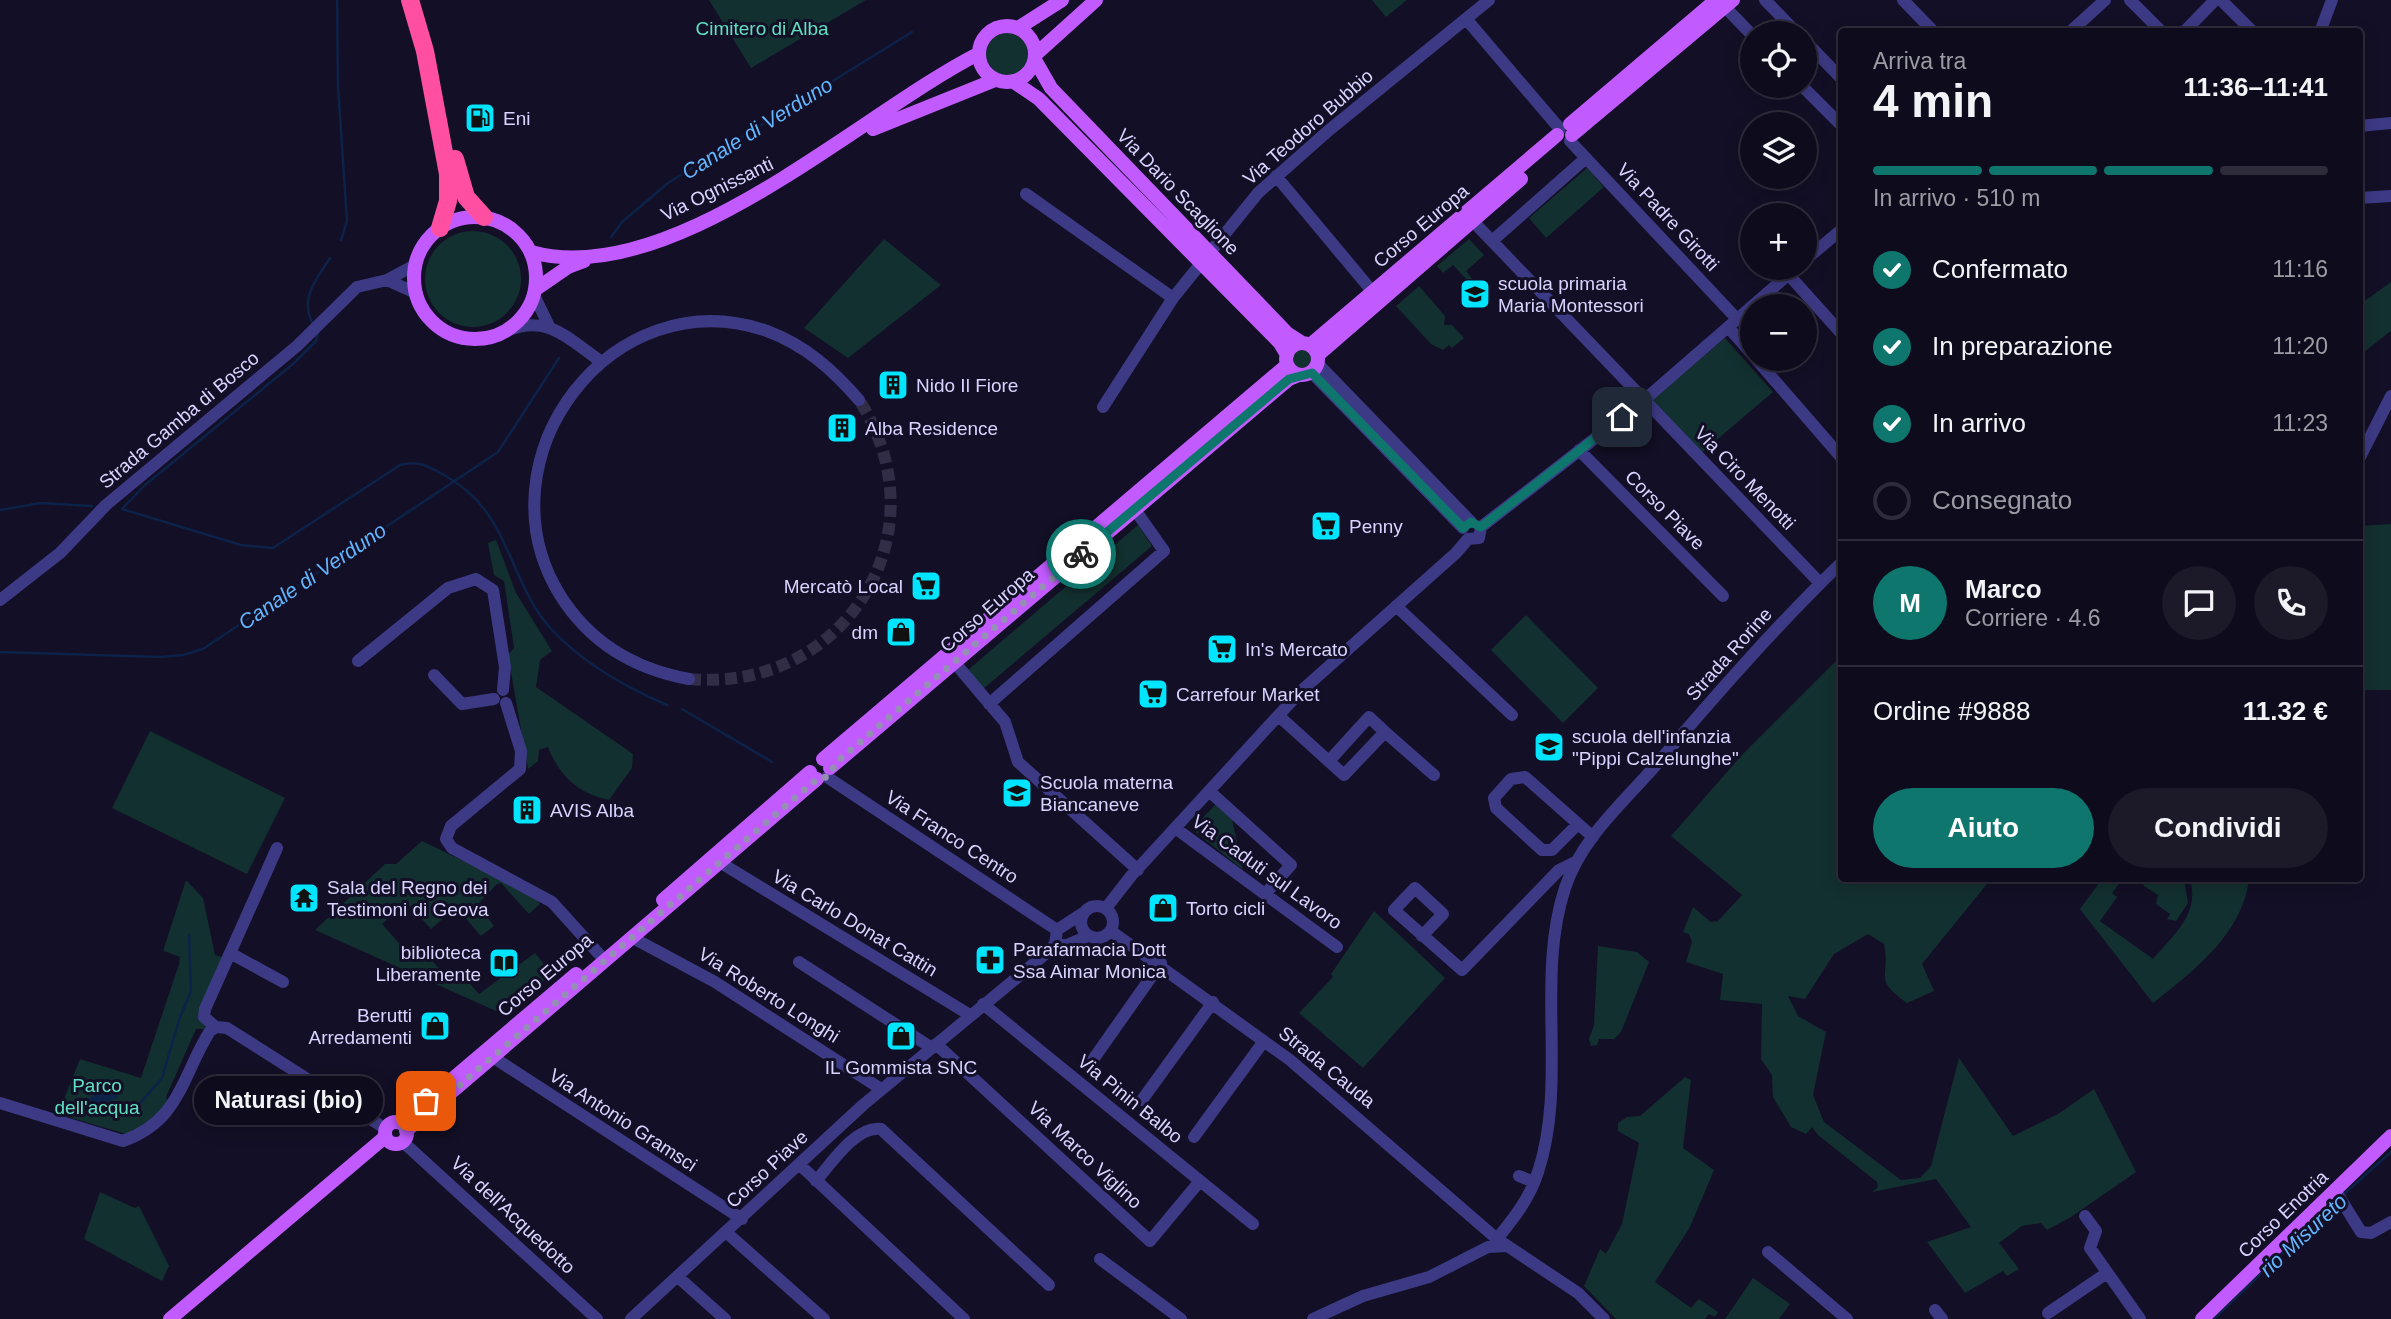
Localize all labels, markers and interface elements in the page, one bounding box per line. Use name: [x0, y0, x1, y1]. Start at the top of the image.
park label: Cimitero di Alba: [695, 18, 829, 39]
map controls: [1740, 21, 1817, 371]
button: locate: [1740, 21, 1817, 98]
text: Arriva tra: [1873, 48, 1966, 74]
street label: Via Teodoro Bubbio: [1239, 65, 1377, 189]
water label: Canale di Verduno: [677, 72, 837, 184]
text: 11:36–11:41: [2183, 72, 2328, 102]
text: 4 min: [1873, 75, 1993, 127]
fuel station icon: Eni: [463, 101, 497, 135]
place label: Eni: [503, 108, 530, 129]
button: layers: [1740, 112, 1817, 189]
street label: Via Dario Scaglione: [1113, 125, 1243, 259]
street label: Via Ognissanti: [657, 153, 777, 225]
street label: Via Padre Girotti: [1613, 159, 1723, 275]
street label: Corso Europa: [1369, 180, 1473, 272]
text: In arrivo · 510 m: [1873, 185, 2040, 211]
button: +: [1740, 203, 1817, 280]
icon: check: [1873, 251, 1911, 289]
text: Confermato: [1932, 254, 2068, 284]
text: 11:16: [2272, 256, 2328, 282]
place label: scuola primaria Maria Montessori: [1498, 273, 1644, 316]
school or university icon: scuola primaria Maria Montessori: [1458, 277, 1492, 311]
button: −: [1740, 294, 1817, 371]
icon: check: [1873, 328, 1911, 366]
text: In preparazione: [1932, 331, 2113, 361]
text: 11:20: [2272, 333, 2328, 359]
street label: Strada Gamba di Bosco: [95, 347, 263, 493]
building icon: Nido Il Fiore: [876, 368, 910, 402]
place label: Nido Il Fiore: [916, 375, 1018, 396]
pin: [1592, 387, 1652, 447]
icon: home: [1603, 398, 1641, 436]
icon: check: [1873, 405, 1911, 443]
text: In arrivo: [1932, 408, 2026, 438]
text: 11:23: [2272, 410, 2328, 436]
building icon: Alba Residence: [825, 411, 859, 445]
place label: Alba Residence: [865, 418, 998, 439]
street label: Via Ciro Menotti: [1691, 422, 1799, 534]
street label: Corso Piave: [1621, 466, 1709, 554]
text: Consegnato: [1932, 485, 2072, 515]
supermarket icon: Penny: [1309, 509, 1343, 543]
place label: Penny: [1349, 516, 1403, 537]
water label: Canale di Verduno: [234, 518, 390, 634]
courier: [1046, 519, 1116, 589]
icon: bike: [1062, 535, 1100, 573]
street label: Corso Europa: [936, 563, 1038, 656]
button: chat: [2162, 566, 2236, 640]
button: phone: [2254, 566, 2328, 640]
supermarket icon: Mercatò Local: [909, 569, 943, 603]
text: Marco: [1965, 574, 2042, 604]
place label: Mercatò Local: [784, 576, 903, 597]
text: M: [1899, 588, 1921, 618]
street label: Strada Rorine: [1682, 603, 1776, 705]
text: Corriere · 4.6: [1965, 605, 2100, 631]
shop icon: dm: [884, 615, 918, 649]
place label: dm: [852, 622, 878, 643]
supermarket icon: In's Mercato: [1205, 632, 1239, 666]
place label: In's Mercato: [1245, 639, 1348, 660]
supermarket icon: Carrefour Market: [1136, 677, 1170, 711]
place label: Carrefour Market: [1176, 684, 1320, 705]
text: Ordine #9888: [1873, 696, 2031, 726]
text: 11.32 €: [2243, 696, 2328, 726]
place label: scuola dell'infanzia "Pippi Calzelunghe": [1572, 726, 1739, 769]
school or university icon: scuola dell'infanzia "Pippi Calzelunghe": [1532, 730, 1566, 764]
place label: Scuola materna Biancaneve: [1040, 772, 1174, 815]
school or university icon: Scuola materna Biancaneve: [1000, 776, 1034, 810]
street label: Via Franco Centro: [882, 786, 1022, 888]
button: Aiuto: [1873, 788, 2094, 868]
button: Condividi: [2108, 788, 2328, 868]
building icon: AVIS Alba: [510, 793, 544, 827]
place label: AVIS Alba: [550, 800, 635, 821]
street label: Via Caduti sul Lavoro: [1188, 811, 1346, 933]
street label: Via Carlo Donat Cattin: [769, 865, 941, 981]
place label: Sala del Regno dei Testimoni di Geova: [327, 877, 489, 920]
temple icon: Sala del Regno dei Testimoni di Geova: [287, 881, 321, 915]
shop icon: Torto cicli: [1146, 891, 1180, 925]
place label: Torto cicli: [1186, 898, 1265, 919]
street label: Corso Europa: [493, 929, 597, 1021]
place label: Parafarmacia Dott Ssa Aimar Monica: [1013, 939, 1167, 982]
place label: biblioteca Liberamente: [375, 942, 481, 985]
street label: Via Roberto Longhi: [695, 943, 843, 1047]
pharmacy icon: Parafarmacia Dott Ssa Aimar Monica: [973, 943, 1007, 977]
library icon: biblioteca Liberamente: [487, 946, 521, 980]
place label: Berutti Arredamenti: [309, 1005, 412, 1048]
shop icon: Berutti Arredamenti: [418, 1009, 452, 1043]
shop icon: IL Gommista SNC: [884, 1019, 918, 1053]
street label: Strada Cauda: [1275, 1022, 1380, 1112]
street label: Via Pinin Balbo: [1073, 1050, 1187, 1148]
place label: IL Gommista SNC: [825, 1057, 977, 1078]
street label: Via Antonio Gramsci: [545, 1064, 701, 1176]
pin: [396, 1071, 456, 1131]
park label: Parco dell'acqua: [55, 1075, 140, 1118]
callout: Naturasi (bio): [195, 1076, 384, 1126]
icon: bag: [407, 1082, 445, 1120]
text: Naturasi (bio): [214, 1087, 363, 1113]
street label: Via Marco Viglino: [1024, 1097, 1146, 1213]
street label: Corso Piave: [722, 1126, 812, 1212]
street label: Via dell'Acquedotto: [447, 1152, 579, 1278]
street label: Corso Enotria: [2234, 1166, 2332, 1262]
water label: rio Misureto: [2255, 1189, 2351, 1281]

